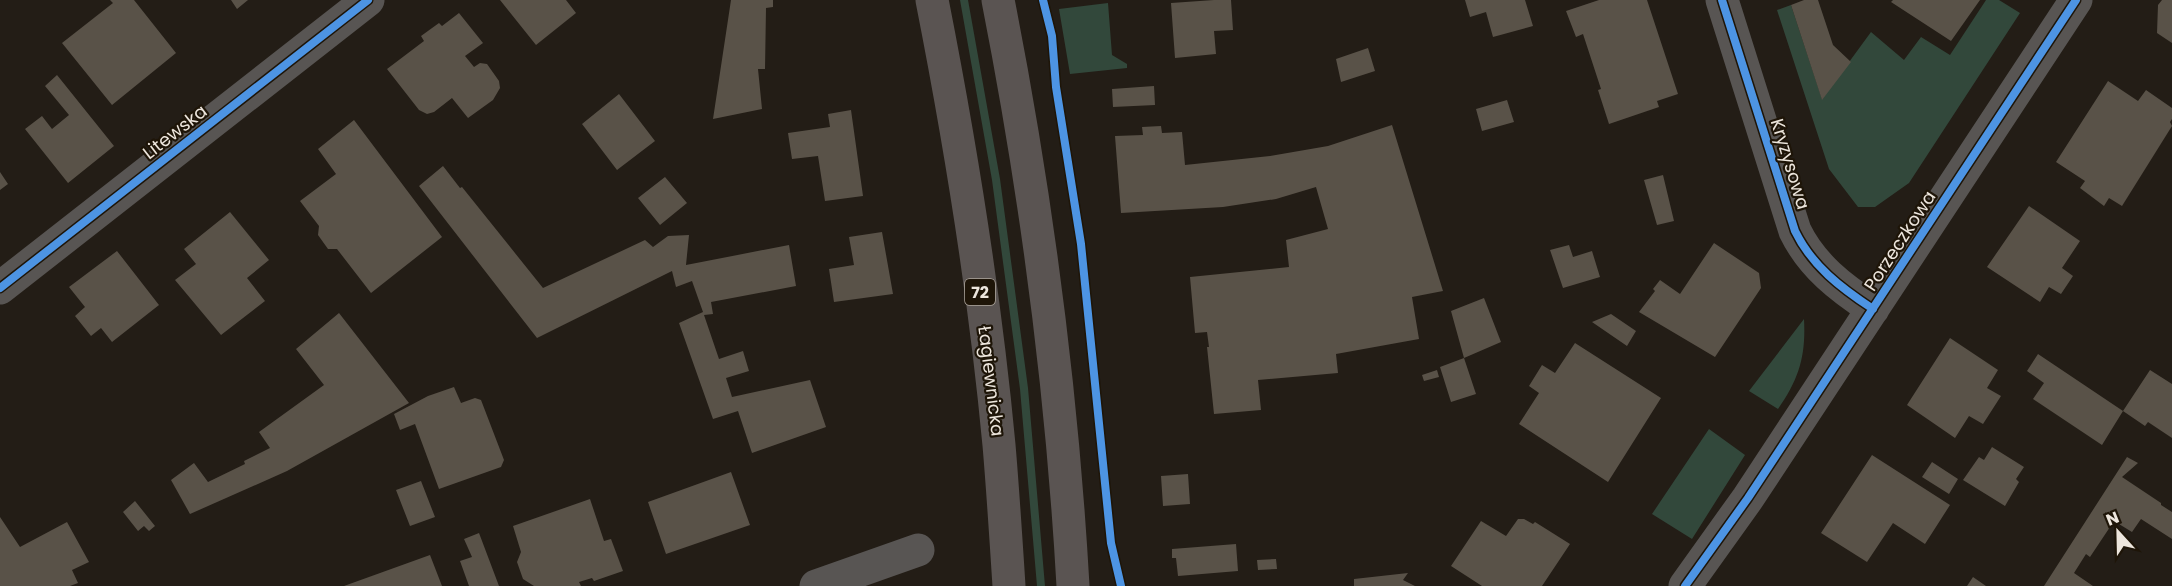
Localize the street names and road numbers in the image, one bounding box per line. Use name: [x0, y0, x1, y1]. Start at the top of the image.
street label: Litewska: [137, 99, 212, 165]
street label: Kryzysowa: [1765, 115, 1816, 212]
street label: Porzeczkowa: [1858, 186, 1941, 296]
road number: 72: [965, 279, 995, 305]
street label: Łagiewnicka: [972, 324, 1011, 437]

